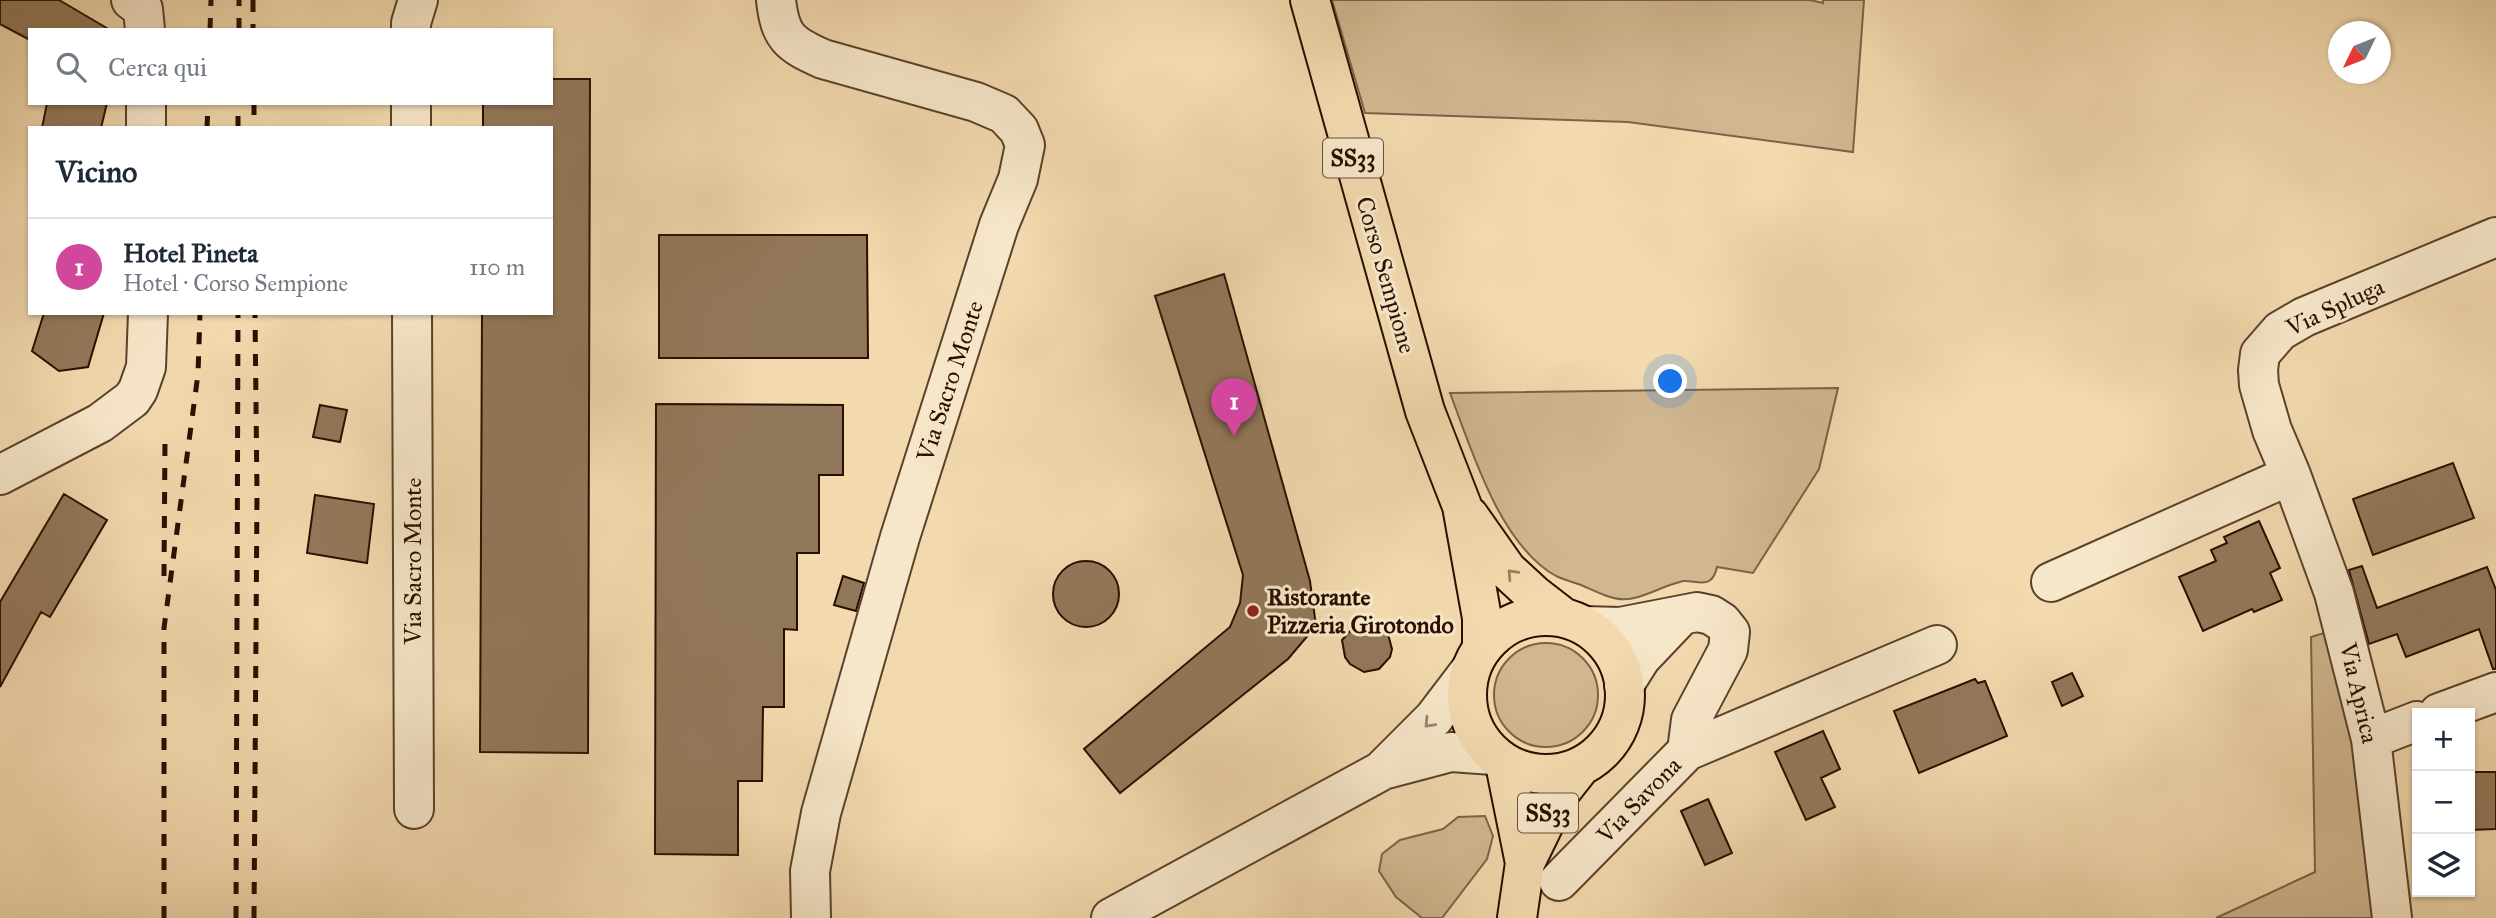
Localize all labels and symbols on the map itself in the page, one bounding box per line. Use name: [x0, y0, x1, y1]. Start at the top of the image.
north arrow: [2328, 21, 2391, 84]
road number: SS33: [1323, 139, 1383, 178]
street label: Corso Sempione: [1349, 193, 1423, 357]
street label: Via Spluga: [2280, 271, 2390, 343]
street label: Via Sacro Monte: [910, 297, 990, 466]
your location: [1653, 364, 1687, 398]
pin: 1: [1211, 378, 1257, 436]
street label: Via Sacro Monte: [398, 477, 428, 646]
one-way arrow: [1508, 569, 1520, 582]
place label: Ristorante Pizzeria Girotondo: [1267, 582, 1454, 640]
marker: Ristorante Pizzeria Girotondo: [1245, 603, 1261, 619]
street label: Via Aprica: [2333, 639, 2385, 747]
one-way arrow: [1425, 715, 1438, 728]
street label: Via Savona: [1590, 750, 1688, 850]
road number: SS33: [1518, 793, 1578, 832]

